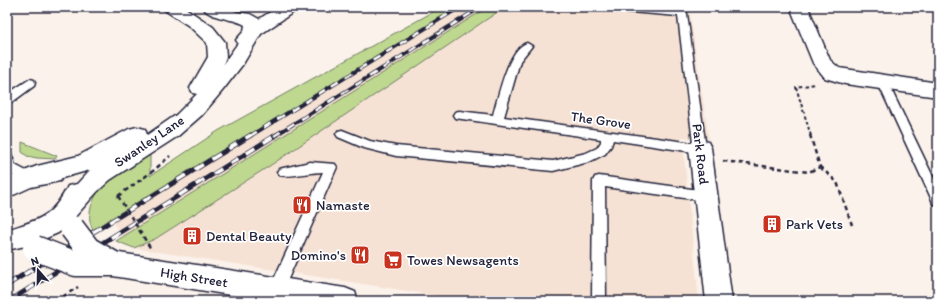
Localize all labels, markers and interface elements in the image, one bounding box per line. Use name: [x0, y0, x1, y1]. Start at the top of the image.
street label: The Grove: [570, 108, 632, 133]
street label: Swanley Lane: [111, 112, 188, 171]
street label: Park Road: [688, 123, 713, 186]
restaurant icon: Namaste: [291, 194, 313, 216]
place label: Namaste: [316, 197, 370, 214]
building icon: Park Vets: [761, 213, 783, 235]
place label: Park Vets: [786, 216, 843, 233]
building icon: Dental Beauty: [181, 225, 203, 247]
place label: Dental Beauty: [206, 228, 292, 245]
restaurant icon: Domino's: [349, 244, 371, 266]
place label: Domino's: [291, 247, 346, 264]
supermarket icon: Towes Newsagents: [382, 249, 404, 271]
north arrow: [18, 250, 58, 290]
place label: Towes Newsagents: [407, 252, 519, 269]
text: N: [29, 254, 40, 268]
street label: High Street: [159, 264, 229, 291]

